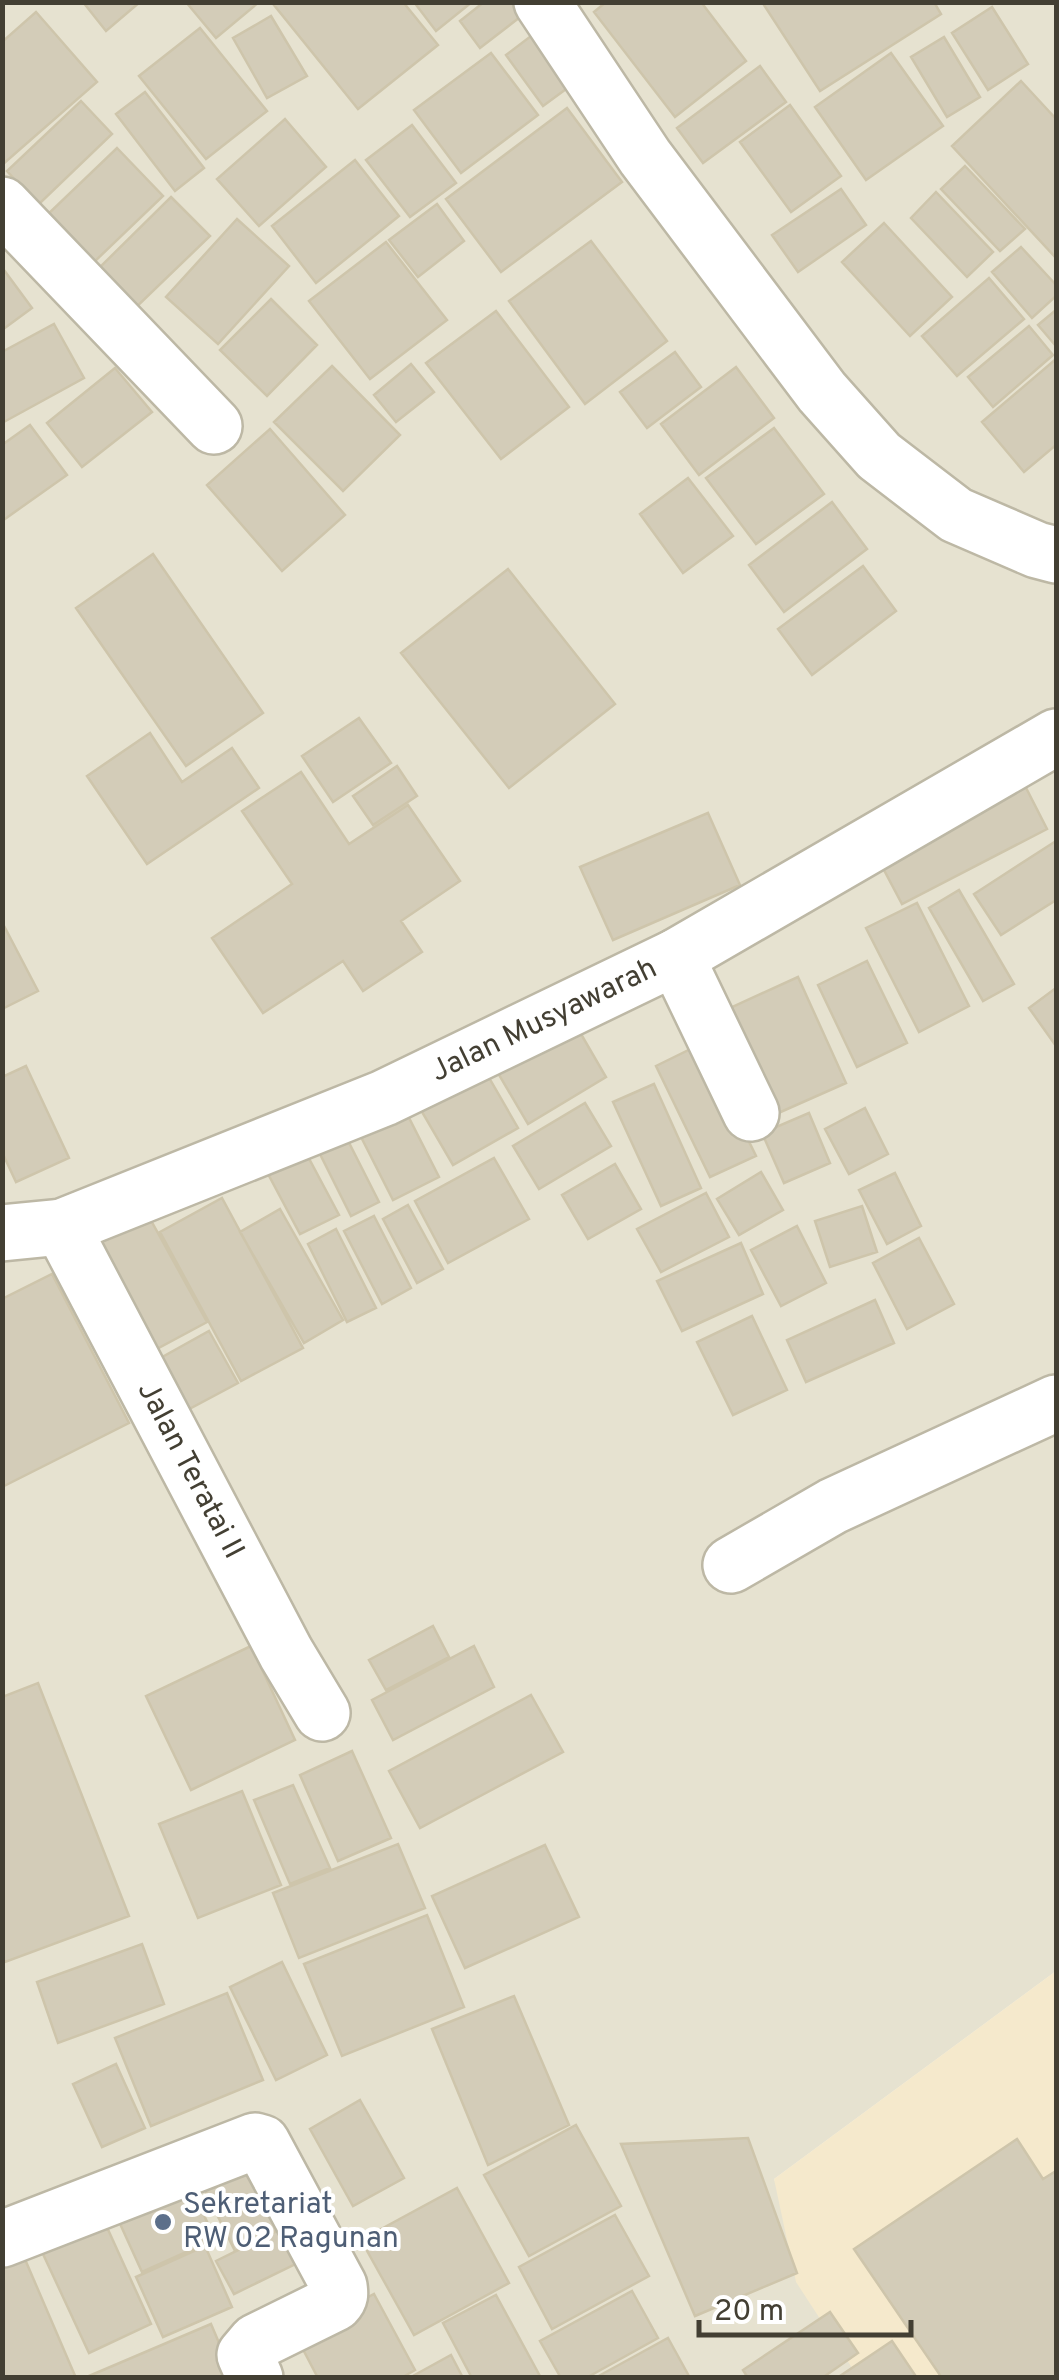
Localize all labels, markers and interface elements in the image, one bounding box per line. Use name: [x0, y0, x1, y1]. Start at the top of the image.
street label: Jalan Musyawarah: [425, 950, 663, 1091]
street label: Jalan Teratai II: [128, 1375, 252, 1565]
place label: Sekretariat RW 02 Ragunan: [183, 2187, 399, 2258]
marker: Sekretariat RW 02 Ragunan: [152, 2211, 174, 2233]
scale bar: [699, 2275, 912, 2337]
text: 20 m: [714, 2294, 784, 2331]

